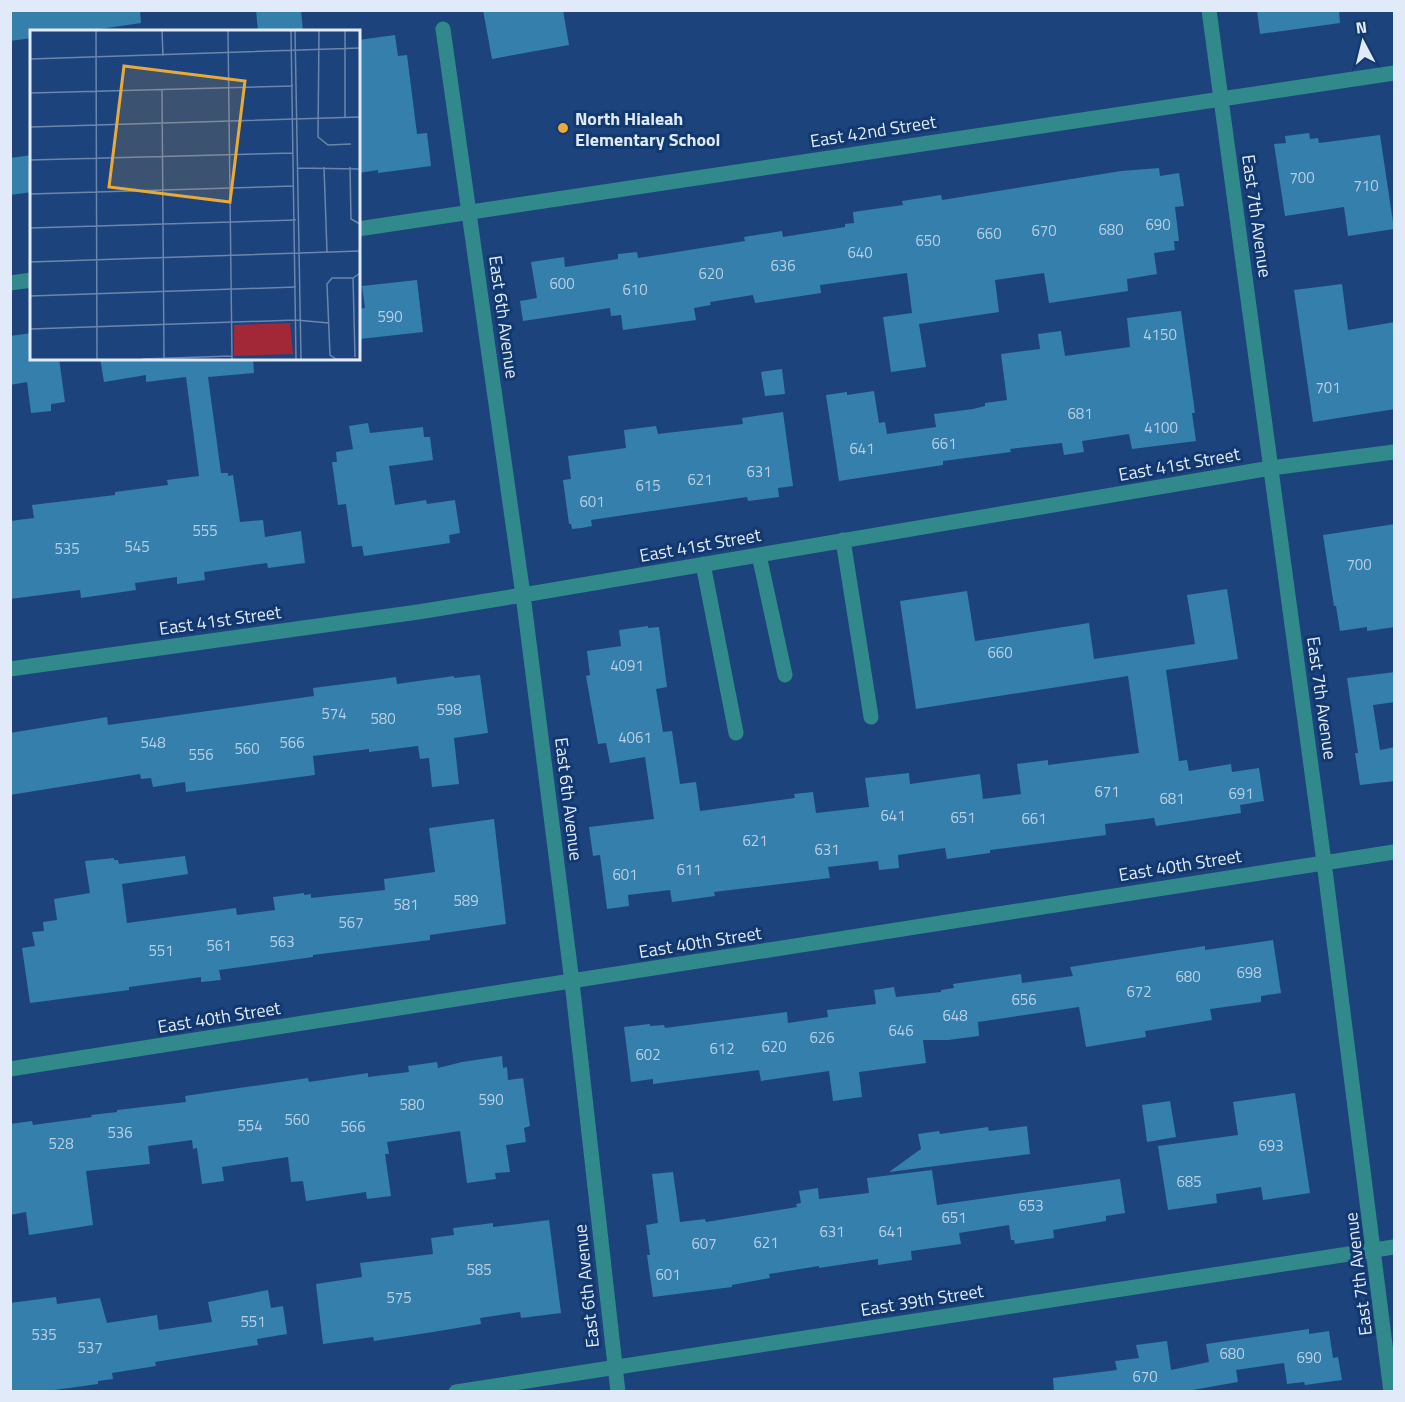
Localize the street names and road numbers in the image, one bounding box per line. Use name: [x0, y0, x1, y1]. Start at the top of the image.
street label: East 42nd Street: [808, 108, 939, 154]
street label: East 7th Avenue: [1235, 153, 1279, 279]
street label: East 6th Avenue: [482, 254, 526, 380]
street label: East 41st Street: [1116, 440, 1242, 488]
street label: East 41st Street: [637, 521, 763, 569]
street label: East 41st Street: [157, 598, 283, 642]
street label: East 7th Avenue: [1300, 635, 1344, 761]
street label: East 6th Avenue: [548, 736, 590, 862]
street label: East 40th Street: [1117, 842, 1244, 888]
street label: East 40th Street: [637, 919, 764, 965]
street label: East 40th Street: [156, 994, 283, 1040]
street label: East 7th Avenue: [1337, 1211, 1379, 1337]
street label: East 6th Avenue: [566, 1223, 606, 1349]
street label: East 39th Street: [859, 1277, 986, 1323]

